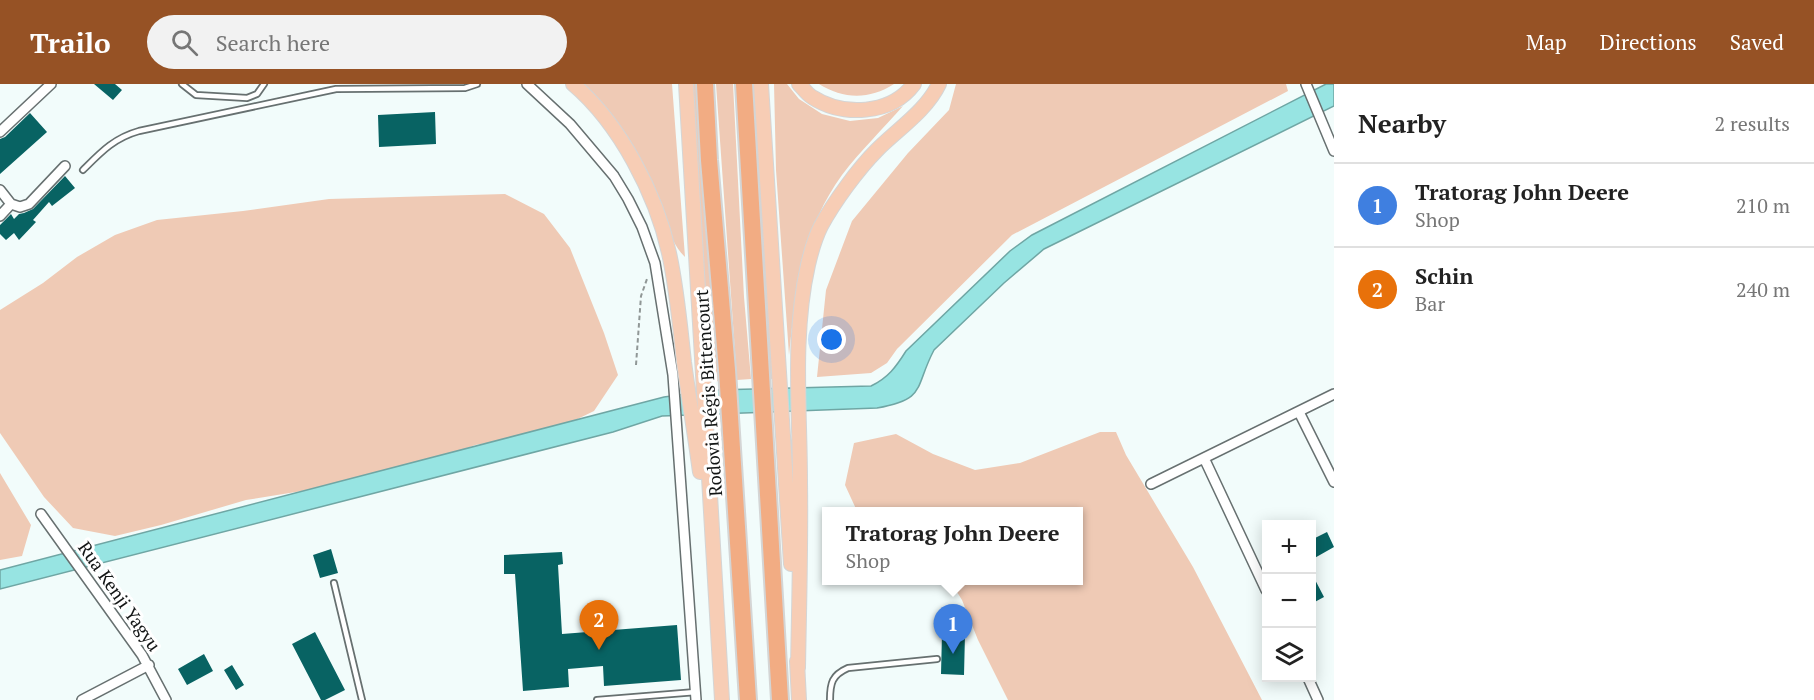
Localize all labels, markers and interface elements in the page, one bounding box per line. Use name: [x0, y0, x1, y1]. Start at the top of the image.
search box: [147, 15, 567, 69]
text: Trailo: [30, 24, 111, 61]
icon: search: [168, 26, 201, 59]
text: Search here: [216, 28, 330, 57]
text: Map: [1526, 28, 1567, 56]
text: Directions: [1600, 28, 1697, 56]
text: Saved: [1730, 28, 1784, 56]
text: Nearby: [1358, 106, 1446, 140]
text: 2 results: [1715, 110, 1790, 137]
text: Tratorag John Deere: [1415, 177, 1629, 206]
text: 1: [1372, 192, 1383, 219]
text: 210 m: [1736, 192, 1790, 219]
text: Shop: [1415, 206, 1460, 233]
text: Schin: [1415, 261, 1473, 290]
text: 2: [1372, 276, 1383, 303]
text: 240 m: [1736, 276, 1790, 303]
street label: Rodovia Régis Bittencourt: [689, 288, 727, 497]
text: Bar: [1415, 290, 1445, 317]
your location: [817, 325, 846, 354]
popup: [822, 507, 1083, 585]
text: Tratorag John Deere: [845, 518, 1060, 547]
map controls: [1262, 520, 1316, 682]
button: +: [1262, 520, 1316, 574]
street label: Rua Kenji Yagyu: [73, 536, 167, 656]
text: Shop: [845, 547, 890, 574]
button: −: [1262, 574, 1316, 628]
pin: 2: [580, 600, 618, 650]
pin: 1: [934, 604, 972, 654]
button: layers: [1262, 628, 1316, 682]

